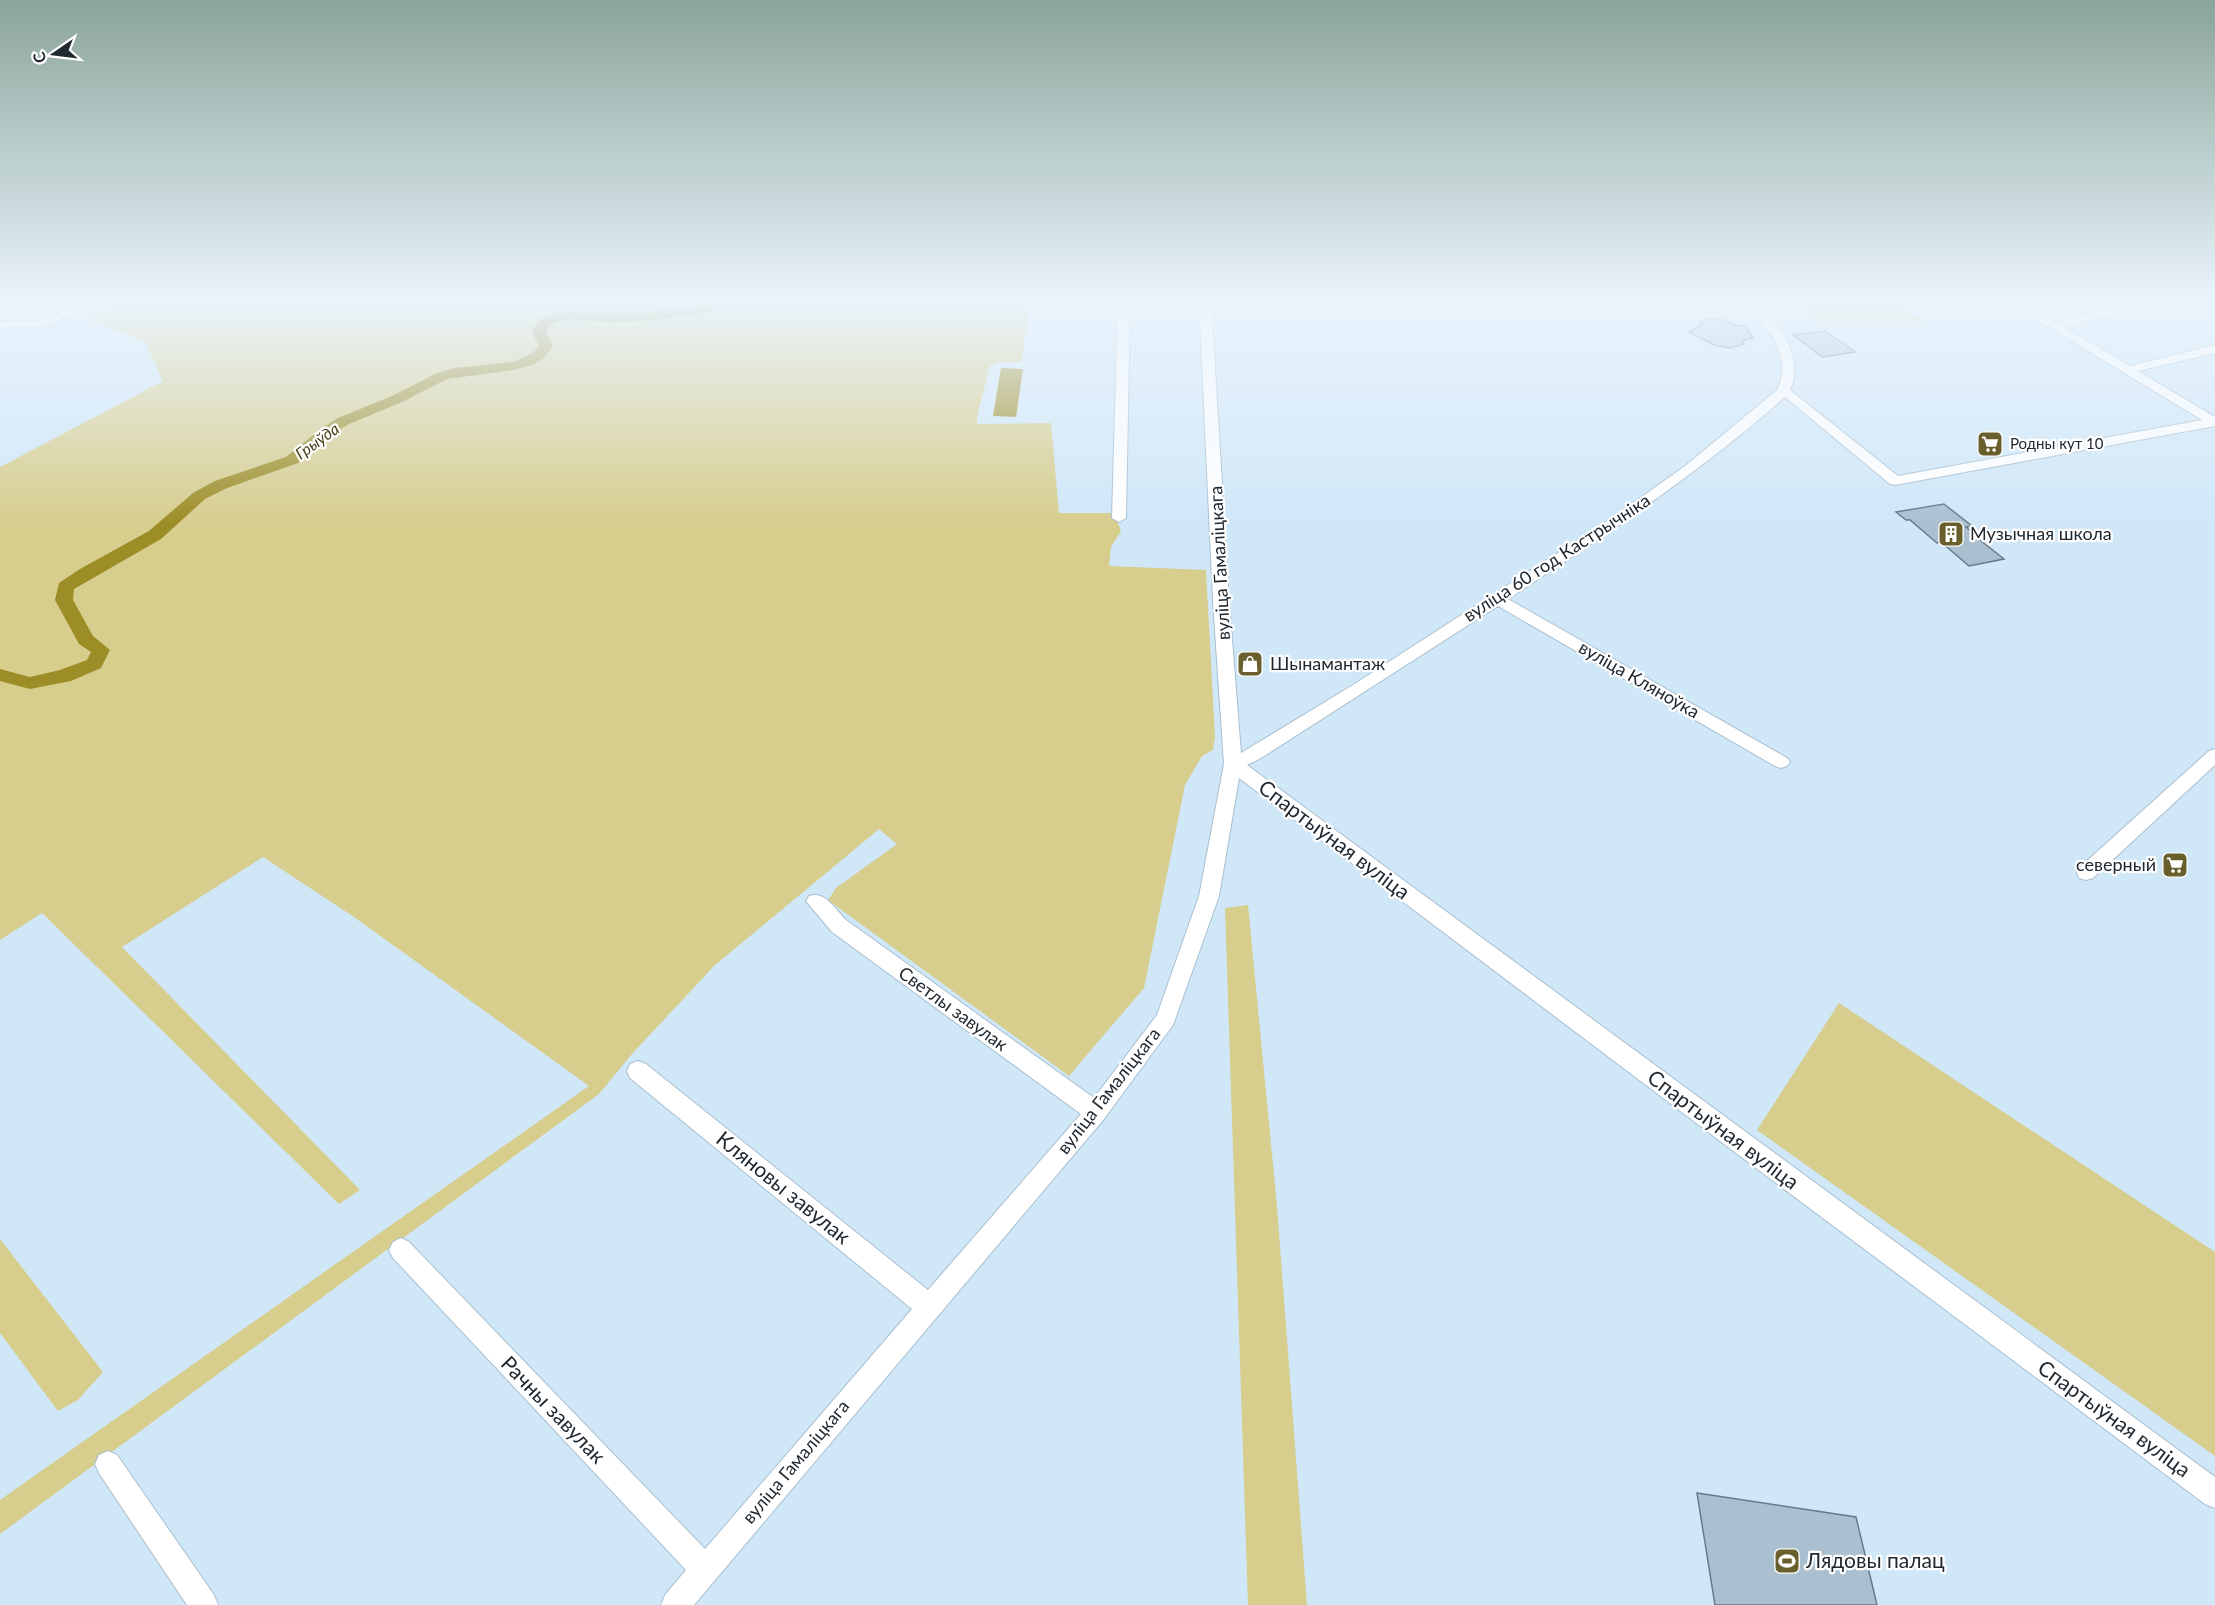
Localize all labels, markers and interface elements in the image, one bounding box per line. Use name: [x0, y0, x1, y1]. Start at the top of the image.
north arrow: [24, 24, 84, 84]
text: С: [28, 50, 49, 65]
water label: Грыўда: [291, 418, 342, 463]
supermarket icon: Родны кут 10: [1975, 429, 2005, 459]
place label: Родны кут 10: [2010, 434, 2104, 452]
street label: вуліца Гамаліцкага: [1204, 485, 1234, 641]
street label: вуліца 60 год Кастрычніка: [1459, 489, 1654, 626]
building icon: Музычная школа: [1936, 519, 1966, 549]
place label: Музычная школа: [1970, 522, 2112, 544]
street label: вуліца Кляноўка: [1575, 636, 1704, 723]
shop icon: Шынамантаж: [1235, 649, 1265, 679]
place label: Шынамантаж: [1270, 652, 1385, 674]
street label: Спартыўная вуліца: [1254, 774, 1415, 904]
supermarket icon: северный: [2160, 850, 2190, 880]
place label: северный: [2076, 853, 2156, 875]
street label: Светлы завулак: [895, 961, 1013, 1056]
street label: вуліца Гамаліцкага: [1052, 1023, 1164, 1158]
street label: Спартыўная вуліца: [1643, 1064, 1804, 1194]
street label: Кляновы завулак: [712, 1125, 856, 1249]
street label: Рачны завулак: [497, 1350, 612, 1468]
street label: Спартыўная вуліца: [2034, 1354, 2196, 1482]
street label: вуліца Гамаліцкага: [737, 1395, 853, 1528]
sports icon: Лядовы палац: [1772, 1546, 1802, 1576]
place label: Лядовы палац: [1805, 1547, 1945, 1572]

